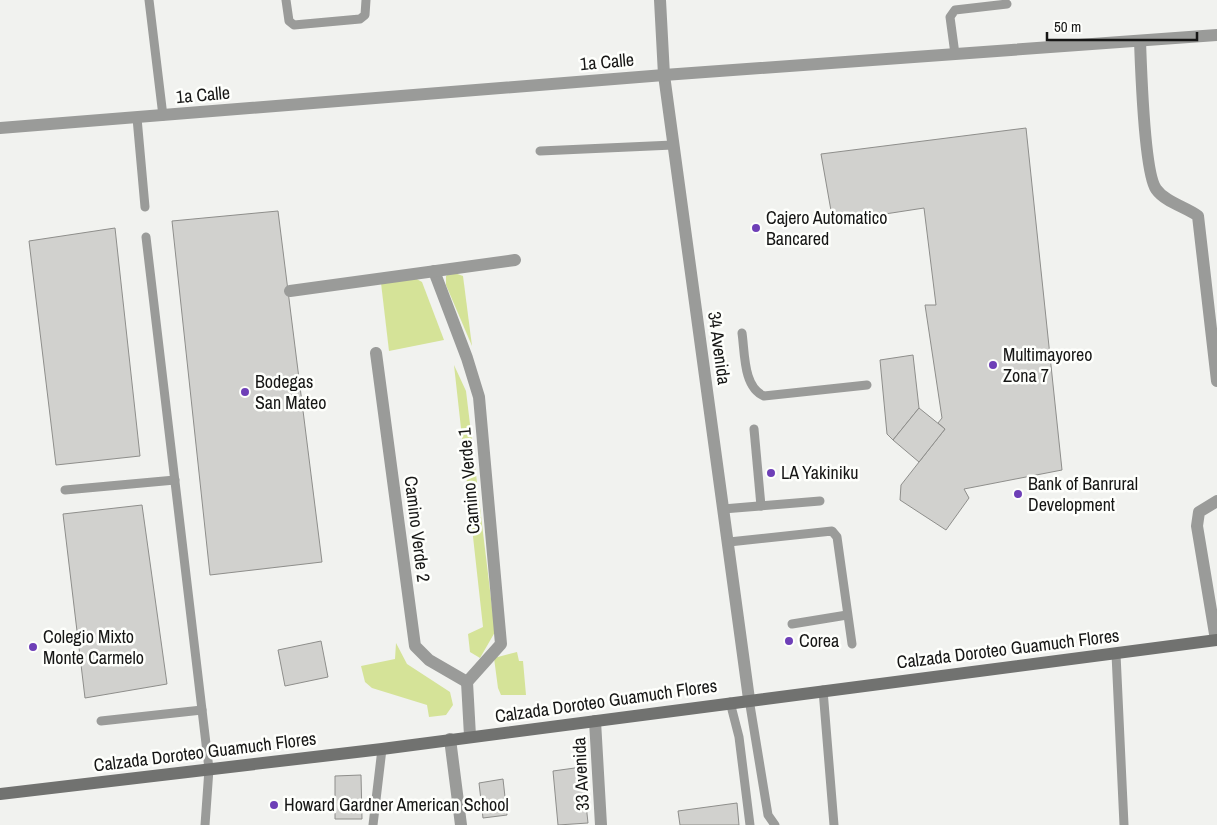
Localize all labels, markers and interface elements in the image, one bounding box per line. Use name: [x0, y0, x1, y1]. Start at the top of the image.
scale bar: [1047, 10, 1197, 42]
text: 50 m: [1054, 16, 1081, 37]
street label: 1a Calle: [579, 47, 635, 76]
street label: 1a Calle: [175, 80, 231, 109]
place label: Cajero Automatico Bancared: [766, 205, 887, 251]
marker: Cajero Automatico Bancared: [750, 222, 762, 234]
street label: 34 Avenida: [702, 310, 737, 386]
place label: Multimayoreo Zona 7: [1003, 342, 1092, 388]
marker: Multimayoreo Zona 7: [987, 359, 999, 371]
place label: Bodegas San Mateo: [255, 369, 326, 415]
marker: Bodegas San Mateo: [239, 386, 251, 398]
street label: Camino Verde 1: [451, 426, 486, 535]
place label: LA Yakiniku: [781, 460, 858, 485]
marker: LA Yakiniku: [765, 467, 777, 479]
place label: Bank of Banrural Development: [1028, 471, 1138, 517]
street label: Camino Verde 2: [399, 474, 436, 583]
marker: Bank of Banrural Development: [1012, 488, 1024, 500]
street label: Calzada Doroteo Guamuch Flores: [895, 622, 1121, 675]
place label: Colegio Mixto Monte Carmelo: [43, 624, 144, 670]
place label: Corea: [799, 628, 839, 653]
marker: Corea: [783, 635, 795, 647]
marker: Colegio Mixto Monte Carmelo: [27, 641, 39, 653]
street label: Calzada Doroteo Guamuch Flores: [493, 673, 719, 728]
street label: Calzada Doroteo Guamuch Flores: [92, 725, 318, 778]
street label: 33 Avenida: [566, 737, 595, 811]
place label: Howard Gardner American School: [284, 792, 509, 817]
marker: Howard Gardner American School: [268, 799, 280, 811]

